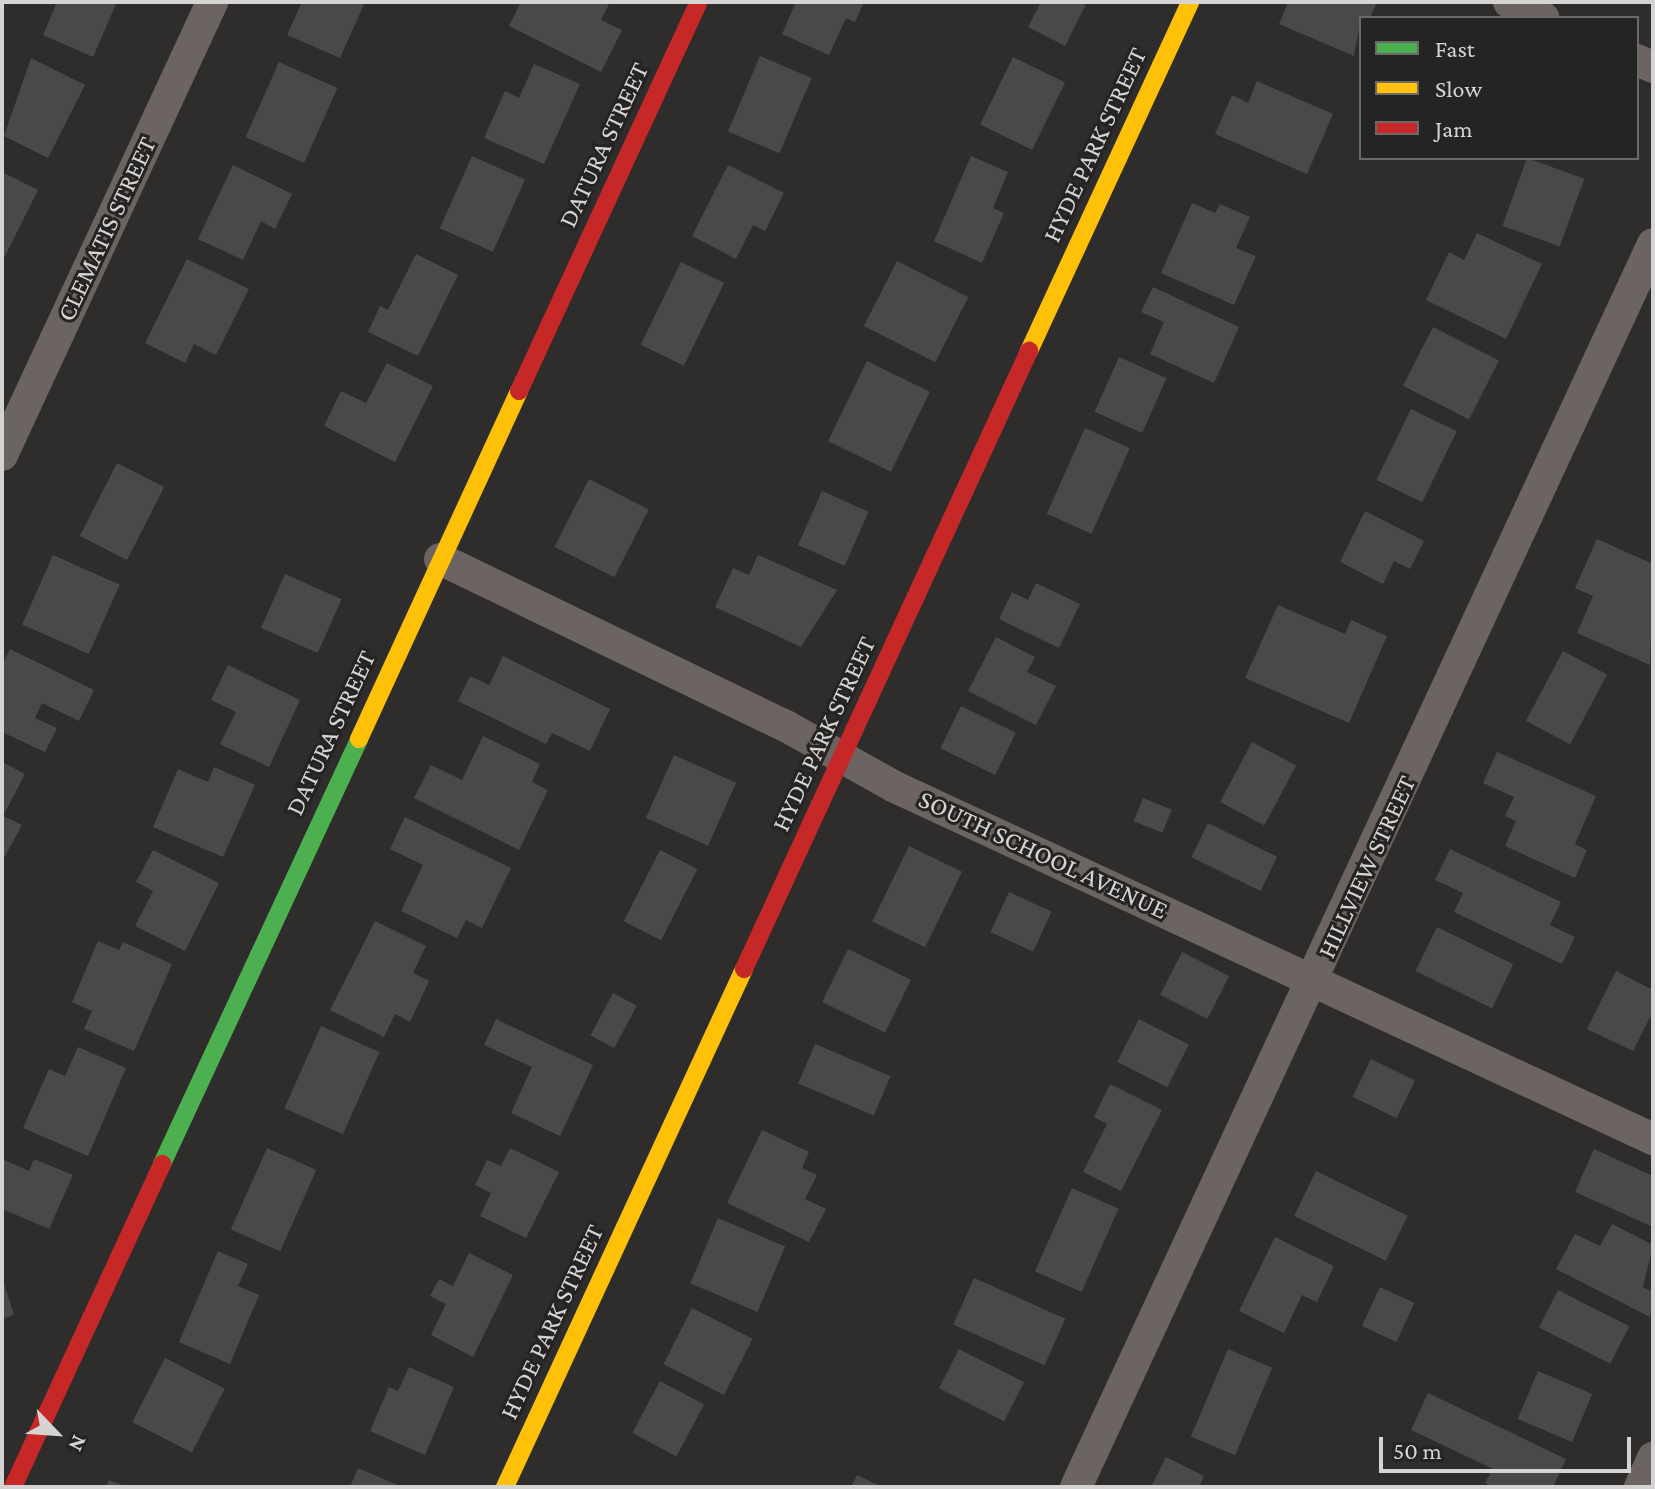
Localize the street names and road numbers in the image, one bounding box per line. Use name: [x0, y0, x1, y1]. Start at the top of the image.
street label: HYDE PARK STREET: [1036, 43, 1154, 247]
street label: DATURA STREET: [552, 58, 656, 232]
street label: CLEMATIS STREET: [51, 132, 163, 326]
street label: HYDE PARK STREET: [765, 632, 883, 836]
street label: DATURA STREET: [279, 646, 383, 820]
street label: HILLVIEW STREET: [1311, 771, 1423, 963]
street label: SOUTH SCHOOL AVENUE: [914, 784, 1172, 926]
street label: HYDE PARK STREET: [493, 1220, 611, 1424]

